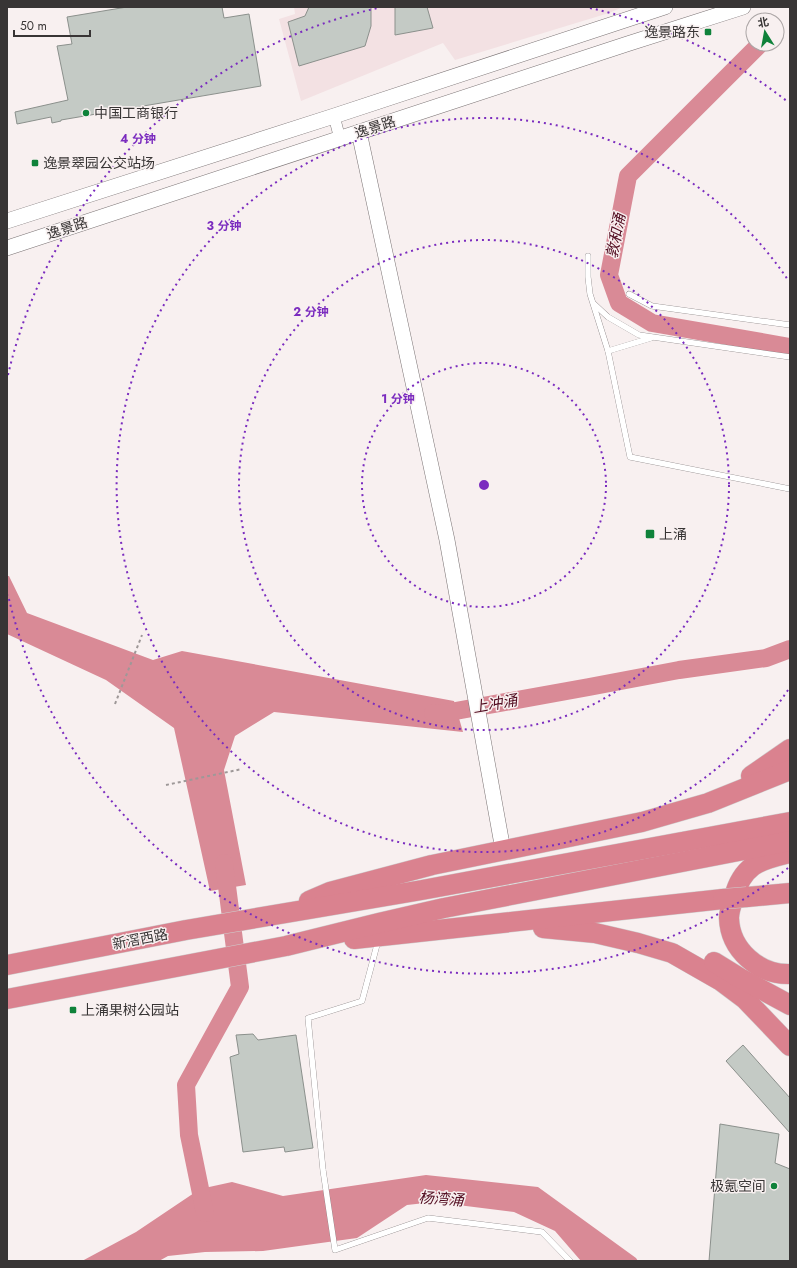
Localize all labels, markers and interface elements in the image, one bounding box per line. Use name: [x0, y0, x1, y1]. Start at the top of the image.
scale bar: [14, 12, 90, 38]
north arrow: [745, 12, 785, 52]
text: 北: [756, 13, 770, 31]
text: 50 m: [20, 17, 47, 35]
place label: 逸景路东: [644, 22, 700, 42]
marker: 逸景路东: [703, 27, 713, 37]
place label: 中国工商银行: [94, 103, 178, 123]
marker: 中国工商银行: [81, 108, 91, 118]
street label: 逸景路: [352, 111, 398, 143]
text: 4 分钟: [120, 130, 156, 148]
place label: 逸景翠园公交站场: [43, 153, 155, 173]
marker: 逸景翠园公交站场: [30, 158, 40, 168]
water label: 敦和涌: [601, 210, 631, 260]
street label: 逸景路: [44, 212, 90, 244]
text: 3 分钟: [206, 217, 242, 235]
text: 2 分钟: [293, 303, 329, 321]
text: 1 分钟: [381, 390, 415, 408]
centre of rings: [477, 478, 491, 492]
place label: 上涌: [659, 524, 687, 544]
marker: 上涌: [644, 528, 656, 540]
water label: 上冲涌: [471, 689, 521, 719]
street label: 新滘西路: [111, 924, 169, 954]
place label: 上涌果树公园站: [81, 1000, 179, 1020]
marker: 上涌果树公园站: [68, 1005, 78, 1015]
place label: 极氪空间: [710, 1176, 766, 1196]
marker: 极氪空间: [769, 1181, 779, 1191]
water label: 杨湾涌: [418, 1186, 466, 1212]

